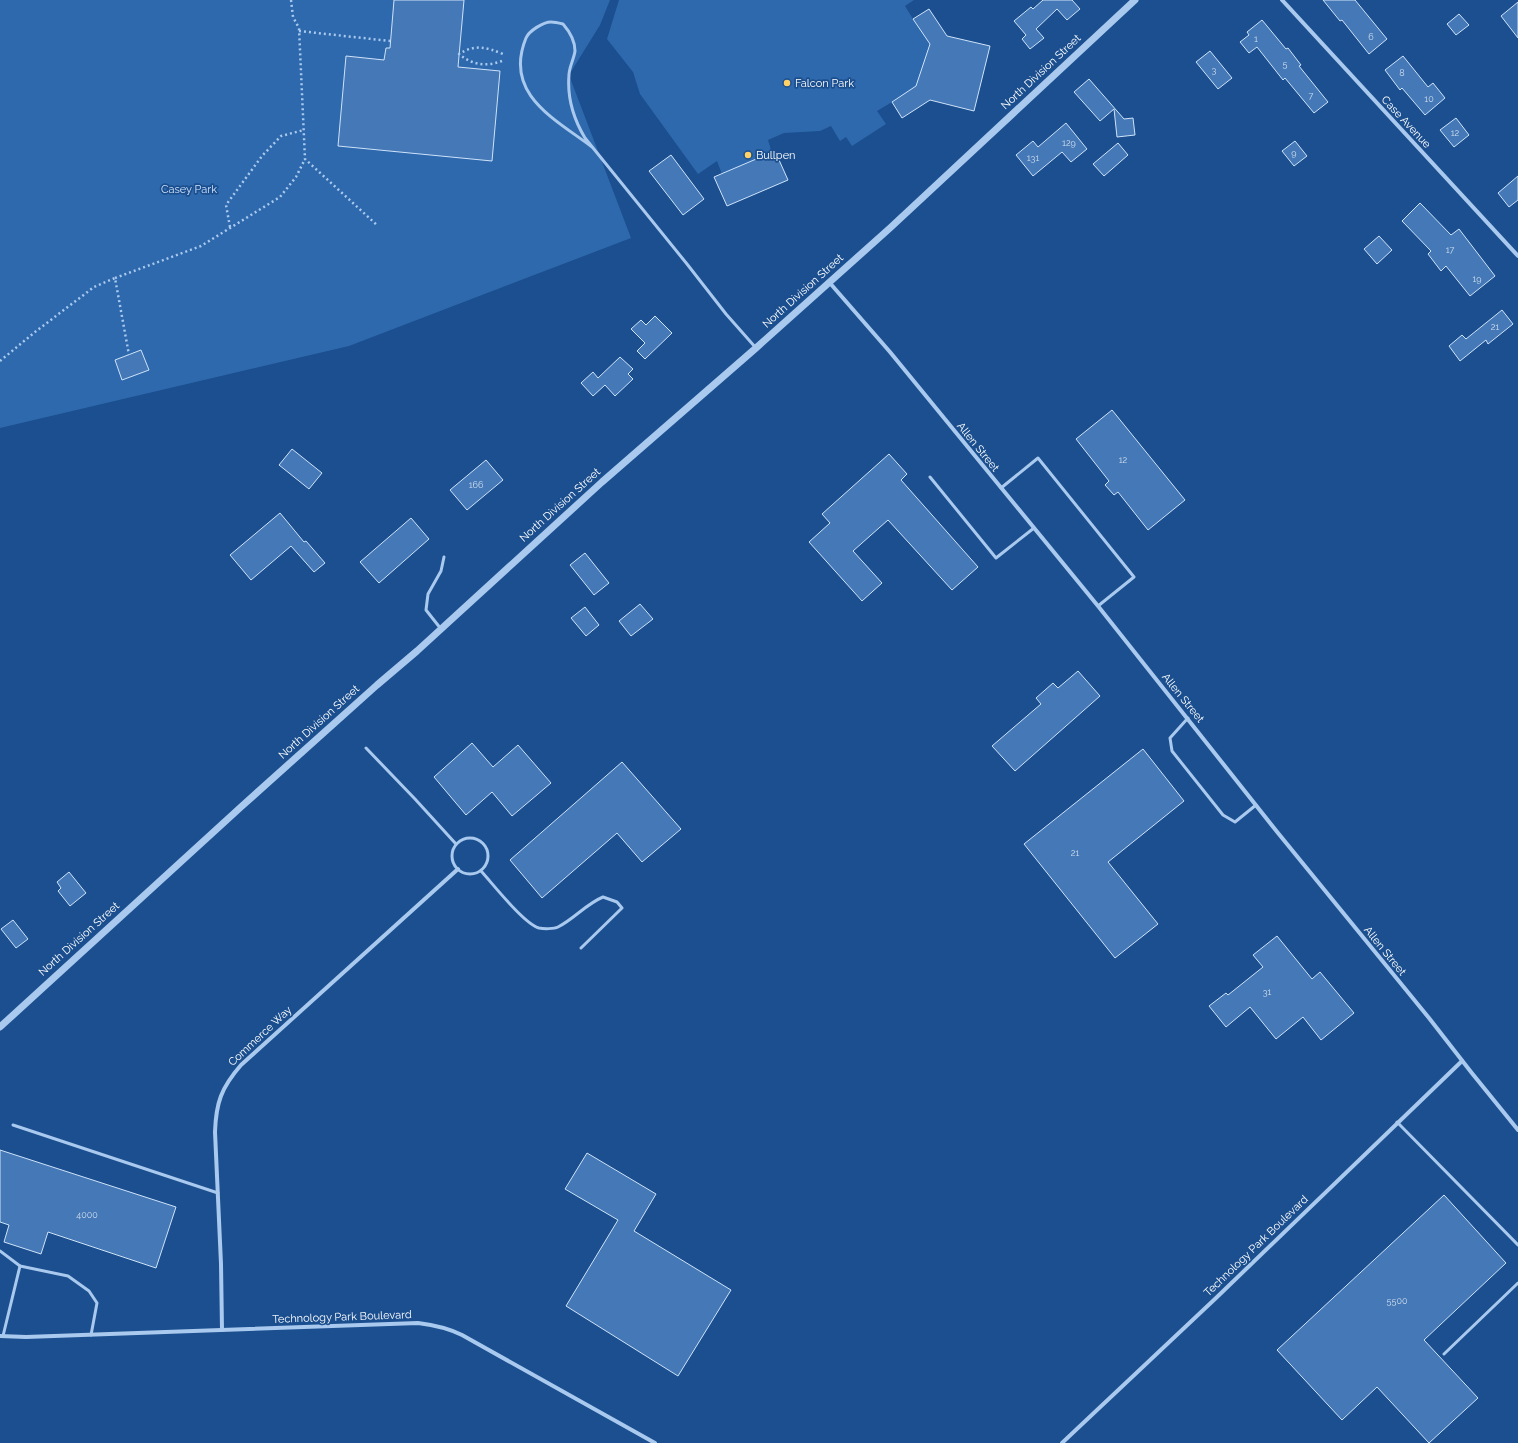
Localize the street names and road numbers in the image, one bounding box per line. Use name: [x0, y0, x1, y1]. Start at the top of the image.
street label: North Division Street: [998, 31, 1084, 112]
street label: Case Avenue: [1379, 93, 1434, 151]
street label: North Division Street: [760, 251, 846, 331]
street label: Allen Street: [954, 420, 1002, 474]
street label: North Division Street: [517, 465, 603, 545]
street label: Allen Street: [1159, 671, 1207, 725]
street label: North Division Street: [276, 682, 362, 762]
street label: North Division Street: [36, 899, 122, 979]
street label: Allen Street: [1361, 924, 1409, 978]
street label: Commerce Way: [226, 1003, 294, 1069]
street label: Technology Park Boulevard: [1201, 1193, 1311, 1299]
street label: Technology Park Boulevard: [272, 1308, 412, 1326]

